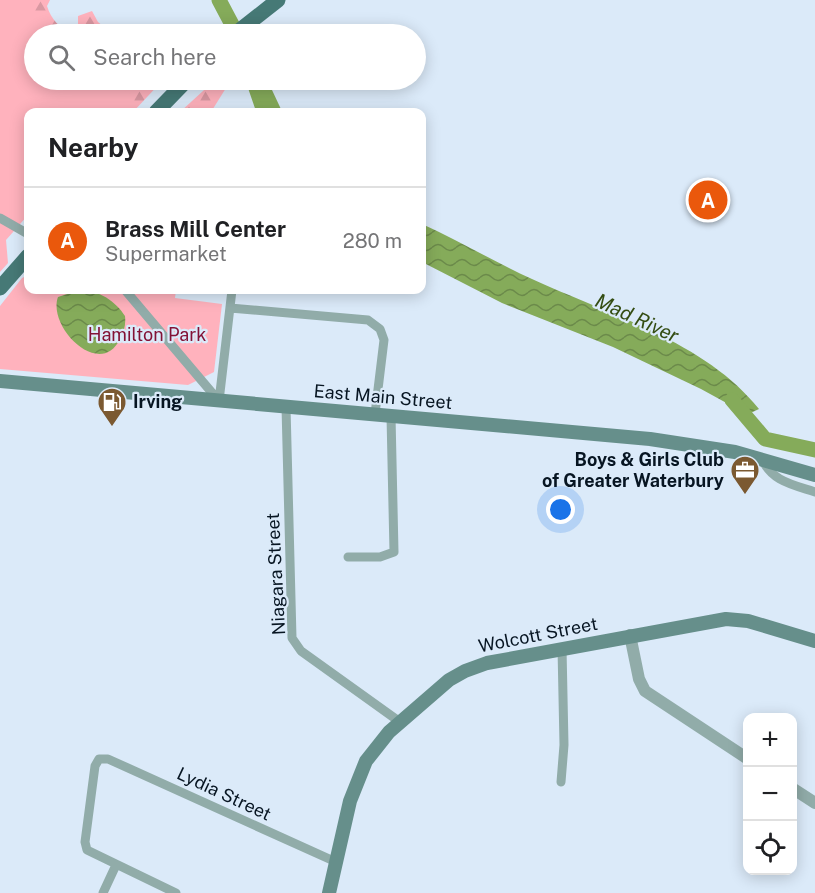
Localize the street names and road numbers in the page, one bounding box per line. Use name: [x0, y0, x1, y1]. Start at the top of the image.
street label: East Main Street: [313, 380, 453, 413]
street label: Niagara Street: [262, 512, 289, 636]
street label: Wolcott Street: [476, 613, 599, 656]
street label: Lydia Street: [174, 763, 275, 824]

